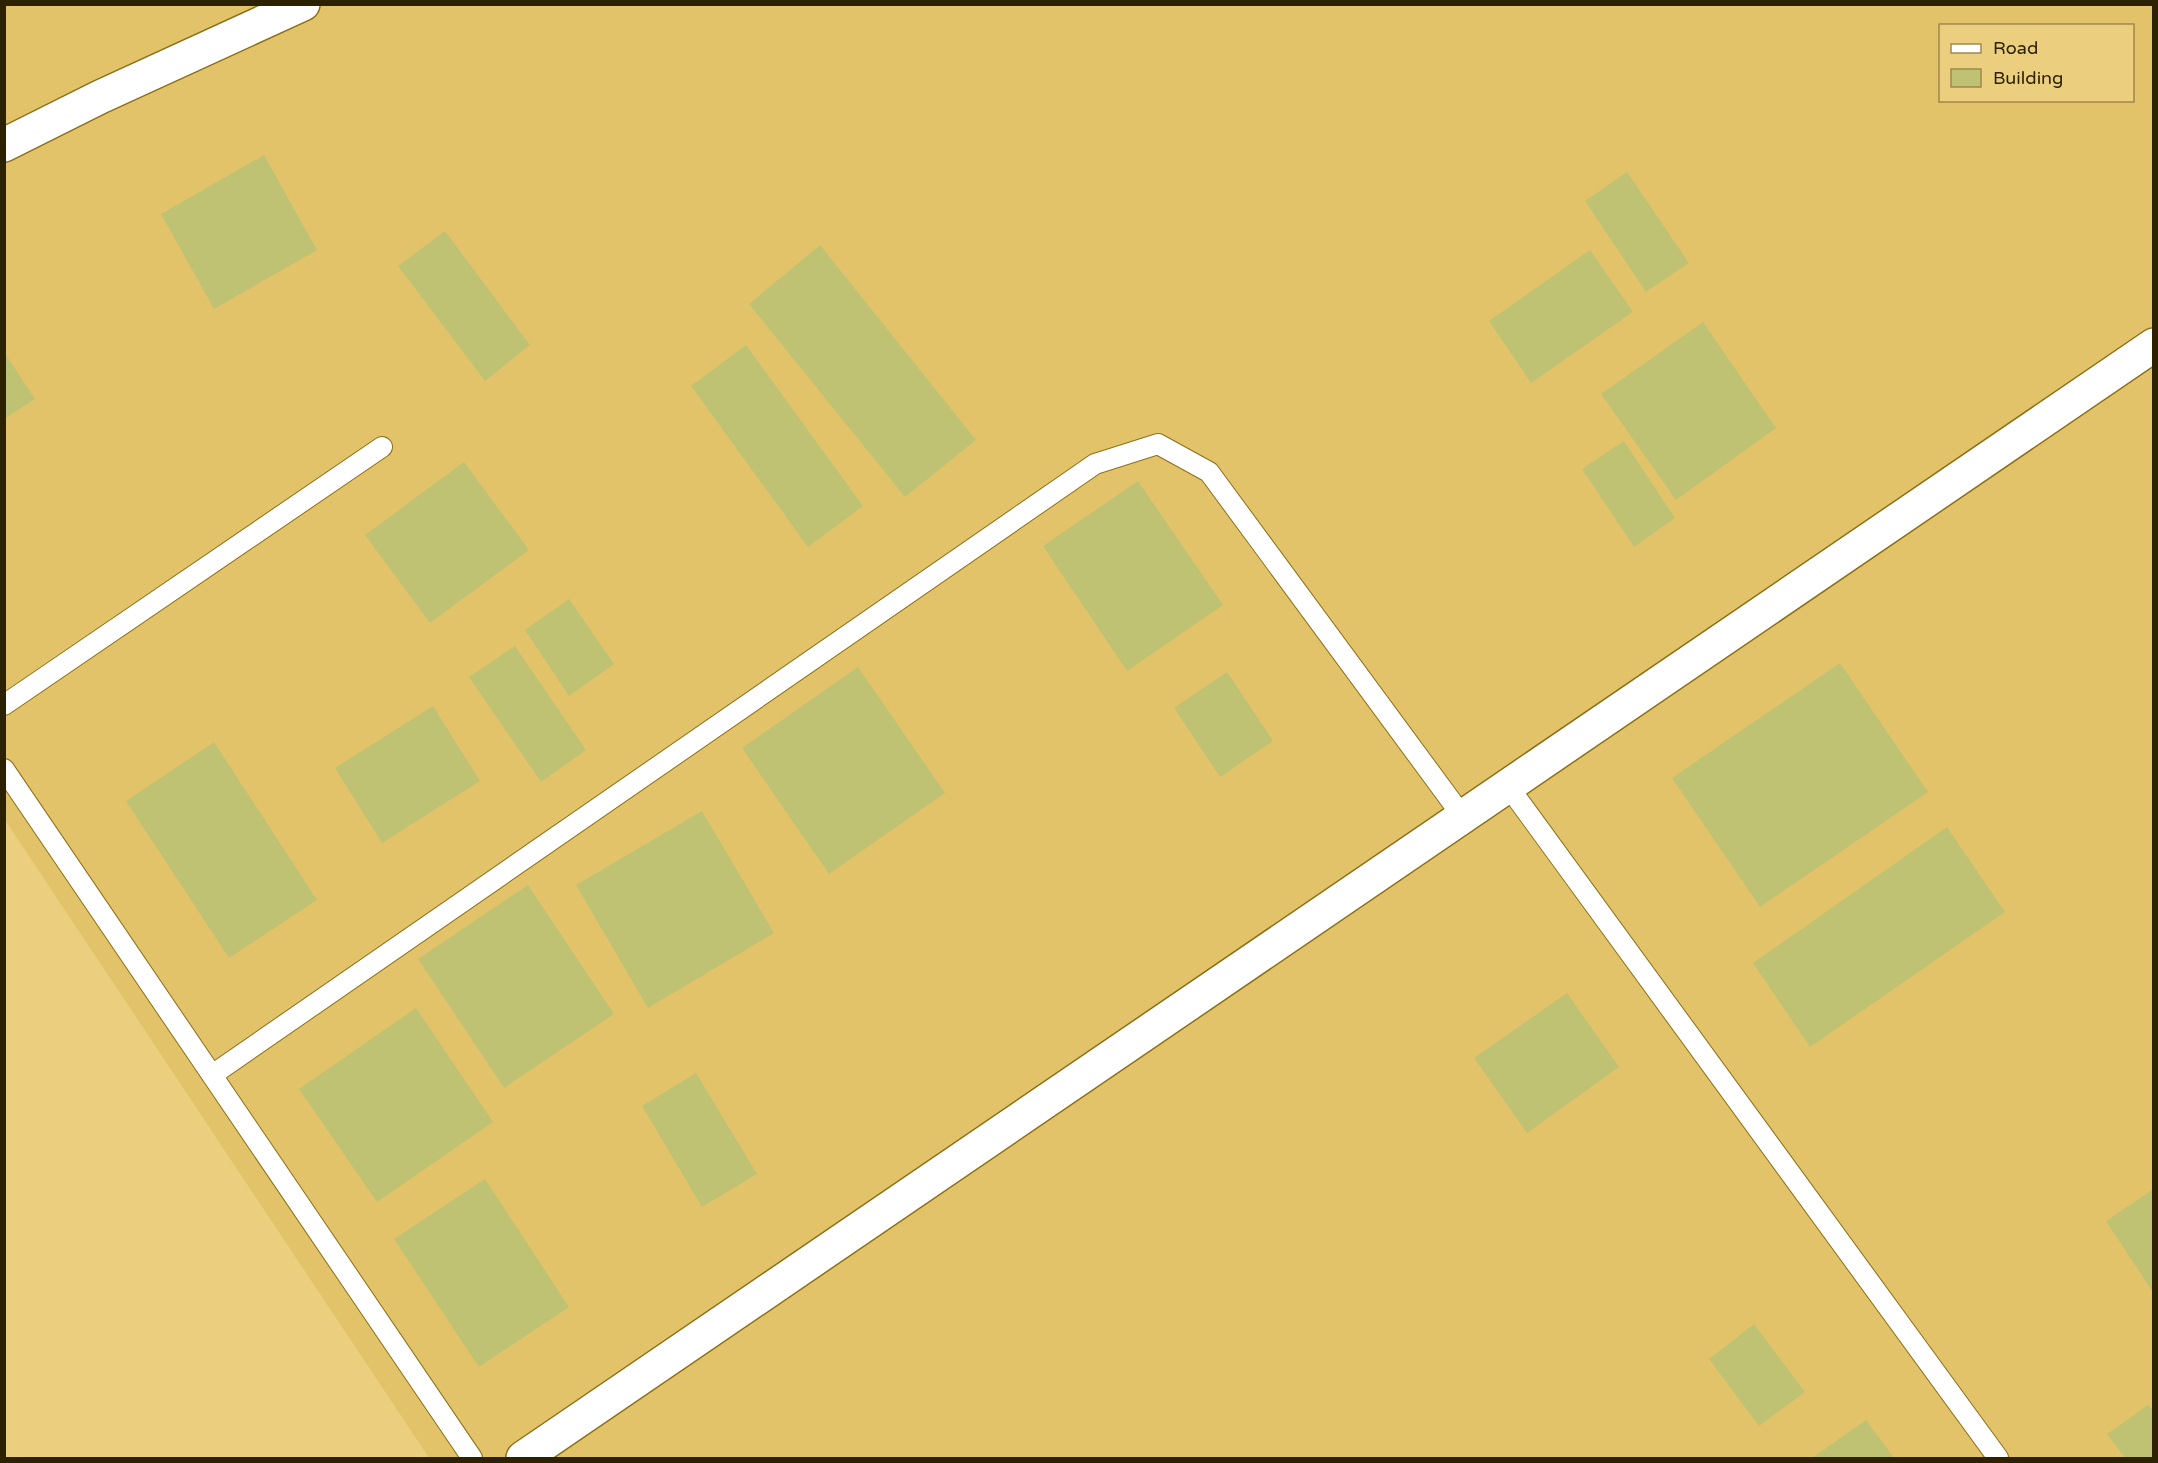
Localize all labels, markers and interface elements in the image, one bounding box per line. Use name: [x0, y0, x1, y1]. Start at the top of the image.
legend: [1939, 24, 2134, 102]
text: Road: [1993, 37, 2038, 59]
text: Building: [1993, 67, 2063, 89]

